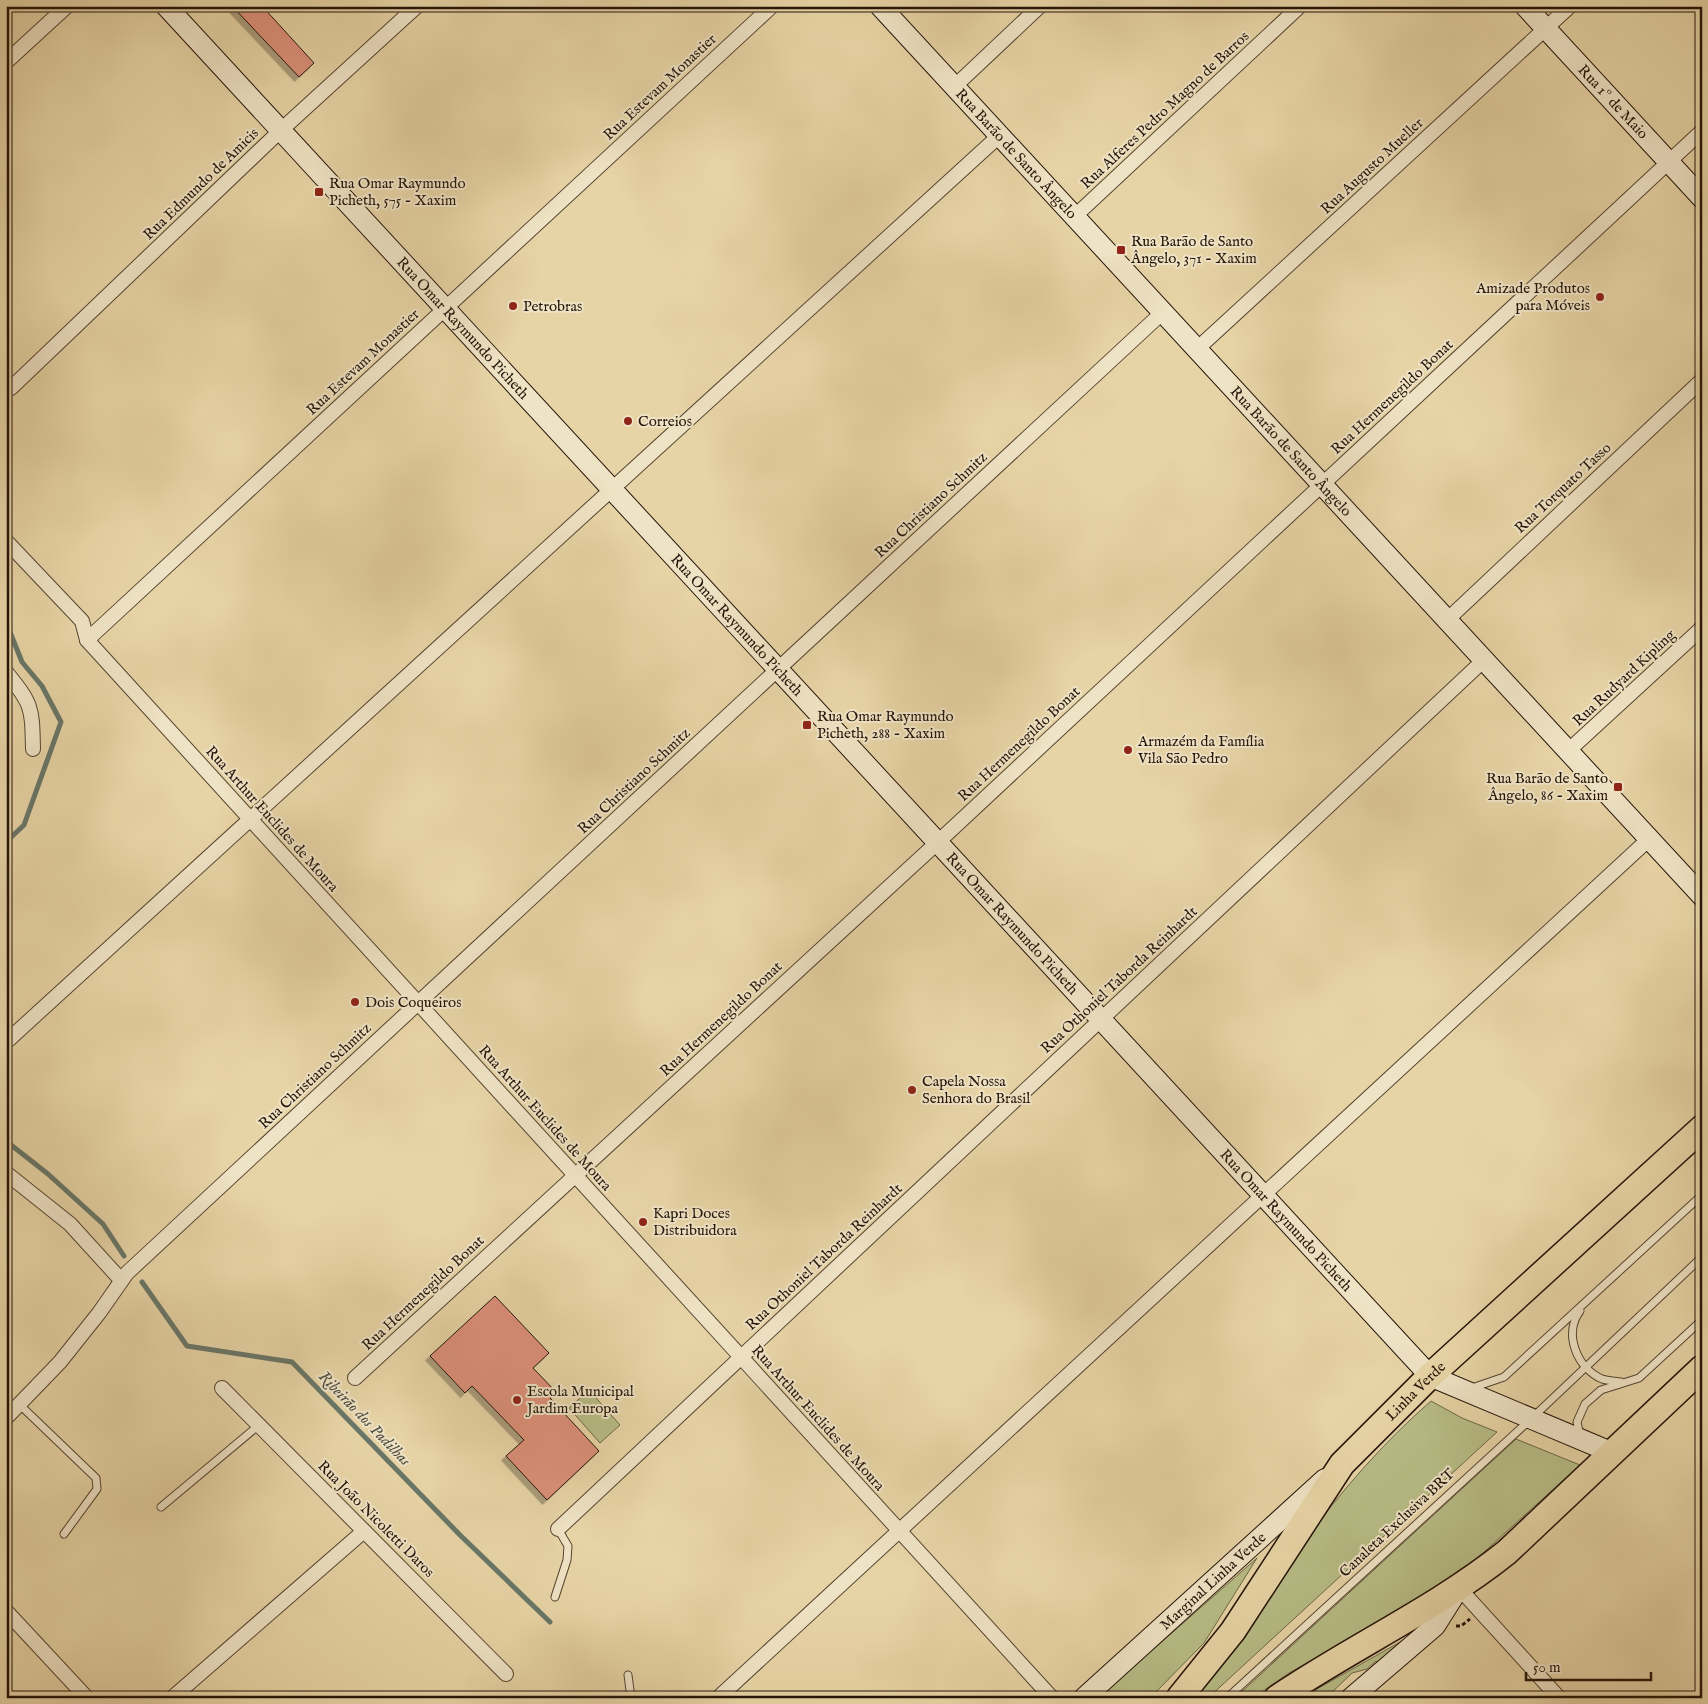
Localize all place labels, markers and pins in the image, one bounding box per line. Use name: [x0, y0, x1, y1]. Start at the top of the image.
place label: Rua Omar Raymundo Picheth, 575 - Xaxim: [329, 174, 466, 210]
marker: Rua Omar Raymundo Picheth, 575 - Xaxim: [313, 186, 325, 198]
place label: Rua Barão de Santo Ângelo, 371 - Xaxim: [1130, 232, 1257, 268]
marker: Rua Barão de Santo Ângelo, 371 - Xaxim: [1115, 244, 1127, 256]
place label: Amizade Produtos para Móveis: [1475, 279, 1590, 315]
marker: Amizade Produtos para Móveis: [1594, 291, 1606, 303]
place label: Petrobras: [523, 297, 582, 316]
marker: Petrobras: [507, 300, 519, 312]
place label: Correios: [638, 412, 692, 431]
marker: Correios: [622, 415, 634, 427]
place label: Rua Omar Raymundo Picheth, 288 - Xaxim: [817, 707, 954, 743]
marker: Rua Omar Raymundo Picheth, 288 - Xaxim: [801, 719, 813, 731]
place label: Armazém da Família Vila São Pedro: [1137, 732, 1265, 768]
marker: Armazém da Família Vila São Pedro: [1122, 744, 1134, 756]
place label: Rua Barão de Santo Ângelo, 86 - Xaxim: [1486, 769, 1608, 805]
marker: Rua Barão de Santo Ângelo, 86 - Xaxim: [1612, 781, 1624, 793]
place label: Dois Coqueiros: [365, 993, 461, 1012]
marker: Dois Coqueiros: [349, 996, 361, 1008]
place label: Capela Nossa Senhora do Brasil: [922, 1072, 1031, 1108]
marker: Capela Nossa Senhora do Brasil: [906, 1084, 918, 1096]
place label: Kapri Doces Distribuidora: [653, 1204, 737, 1240]
marker: Kapri Doces Distribuidora: [637, 1216, 649, 1228]
place label: Escola Municipal Jardim Europa: [525, 1382, 635, 1418]
marker: Escola Municipal Jardim Europa: [511, 1394, 523, 1406]

